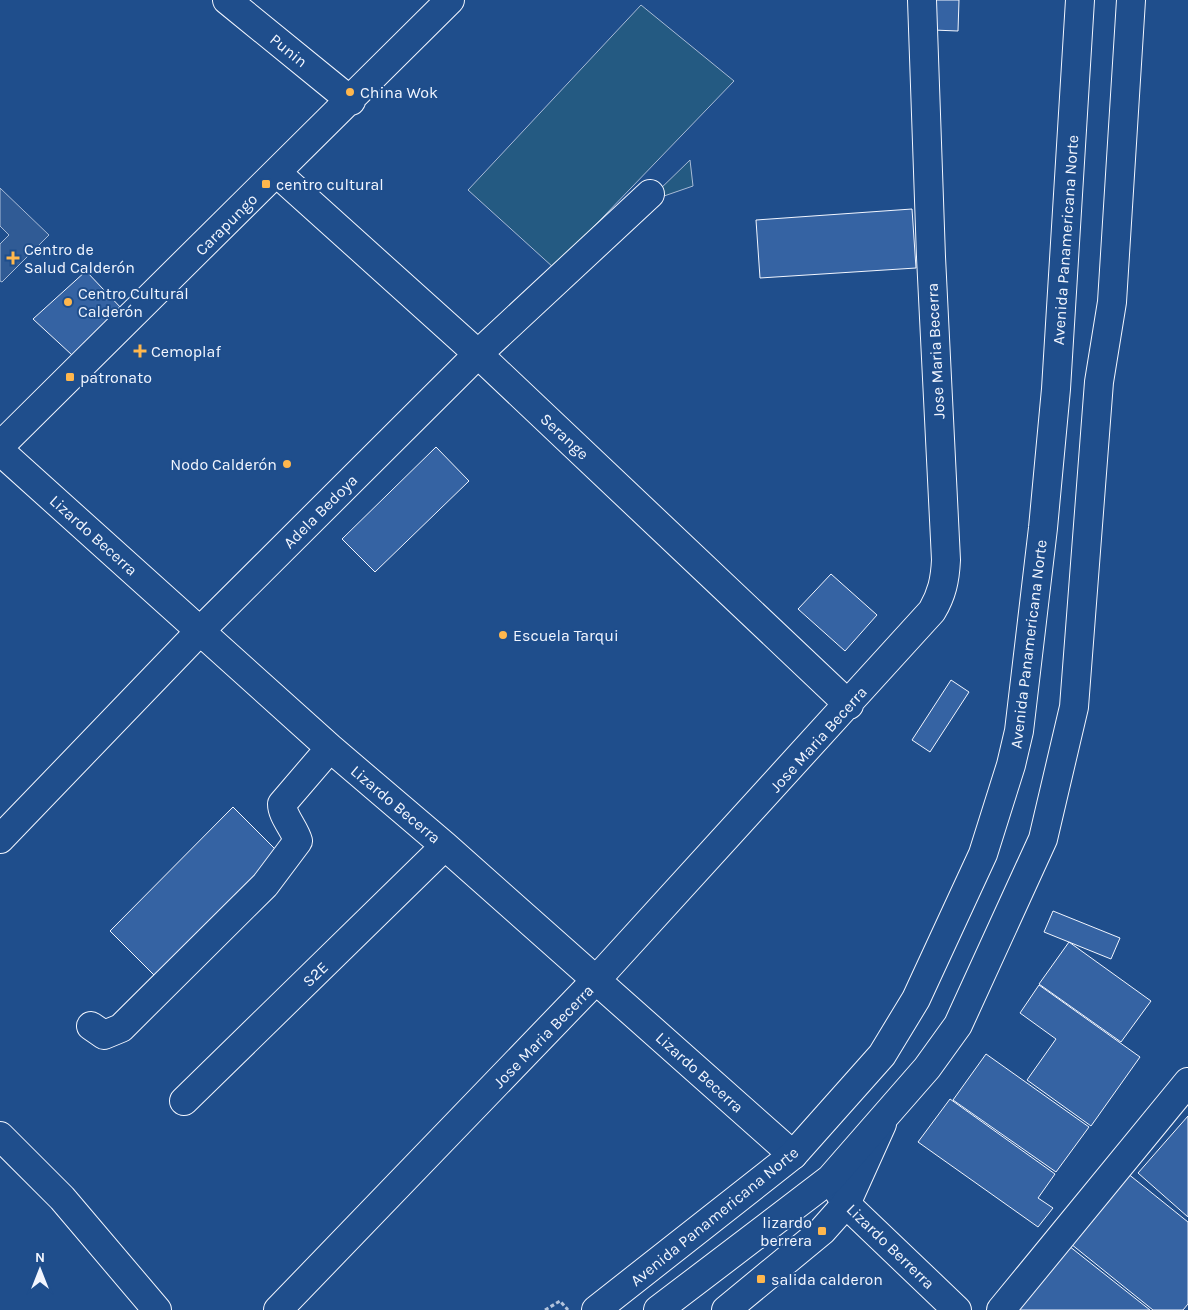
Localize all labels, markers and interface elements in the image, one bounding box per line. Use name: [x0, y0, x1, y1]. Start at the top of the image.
street label: Punin: [266, 30, 311, 71]
place label: China Wok: [360, 83, 438, 102]
marker: China Wok: [344, 86, 356, 98]
street label: Avenida Panamericana Norte: [1049, 134, 1082, 346]
place label: centro cultural: [276, 175, 384, 194]
marker: centro cultural: [260, 178, 272, 190]
street label: Carapungo: [191, 189, 261, 259]
place label: Centro de Salud Calderón: [24, 240, 135, 277]
marker: Centro de Salud Calderón: [6, 251, 20, 265]
street label: Jose Maria Becerra: [922, 282, 949, 419]
place label: Centro Cultural Calderón: [78, 284, 189, 321]
marker: Centro Cultural Calderón: [62, 296, 74, 308]
place label: Cemoplaf: [151, 342, 221, 361]
marker: Cemoplaf: [133, 344, 147, 358]
place label: patronato: [80, 368, 152, 387]
marker: patronato: [64, 371, 76, 383]
street label: Serange: [536, 409, 593, 464]
place label: Nodo Calderón: [170, 455, 277, 474]
marker: Nodo Calderón: [281, 458, 293, 470]
street label: Adela Bedoya: [279, 470, 361, 552]
street label: Lizardo Becerra: [46, 491, 141, 580]
street label: Avenida Panamericana Norte: [1006, 538, 1051, 750]
place label: Escuela Tarqui: [513, 626, 619, 645]
marker: Escuela Tarqui: [497, 629, 509, 641]
street label: Jose Maria Becerra: [766, 682, 871, 796]
street label: Lizardo Becerra: [347, 761, 444, 847]
street label: S2E: [299, 958, 332, 991]
street label: Jose Maria Becerra: [489, 981, 597, 1092]
street label: Lizardo Becerra: [652, 1028, 747, 1117]
street label: Avenida Panamericana Norte: [627, 1143, 802, 1290]
street label: Lizardo Berrerra: [843, 1200, 939, 1293]
place label: lizardo berrera: [760, 1213, 812, 1250]
marker: lizardo berrera: [816, 1225, 828, 1237]
north arrow: [15, 1245, 65, 1295]
text: N: [35, 1249, 45, 1266]
place label: salida calderon: [771, 1270, 883, 1289]
marker: salida calderon: [755, 1273, 767, 1285]

